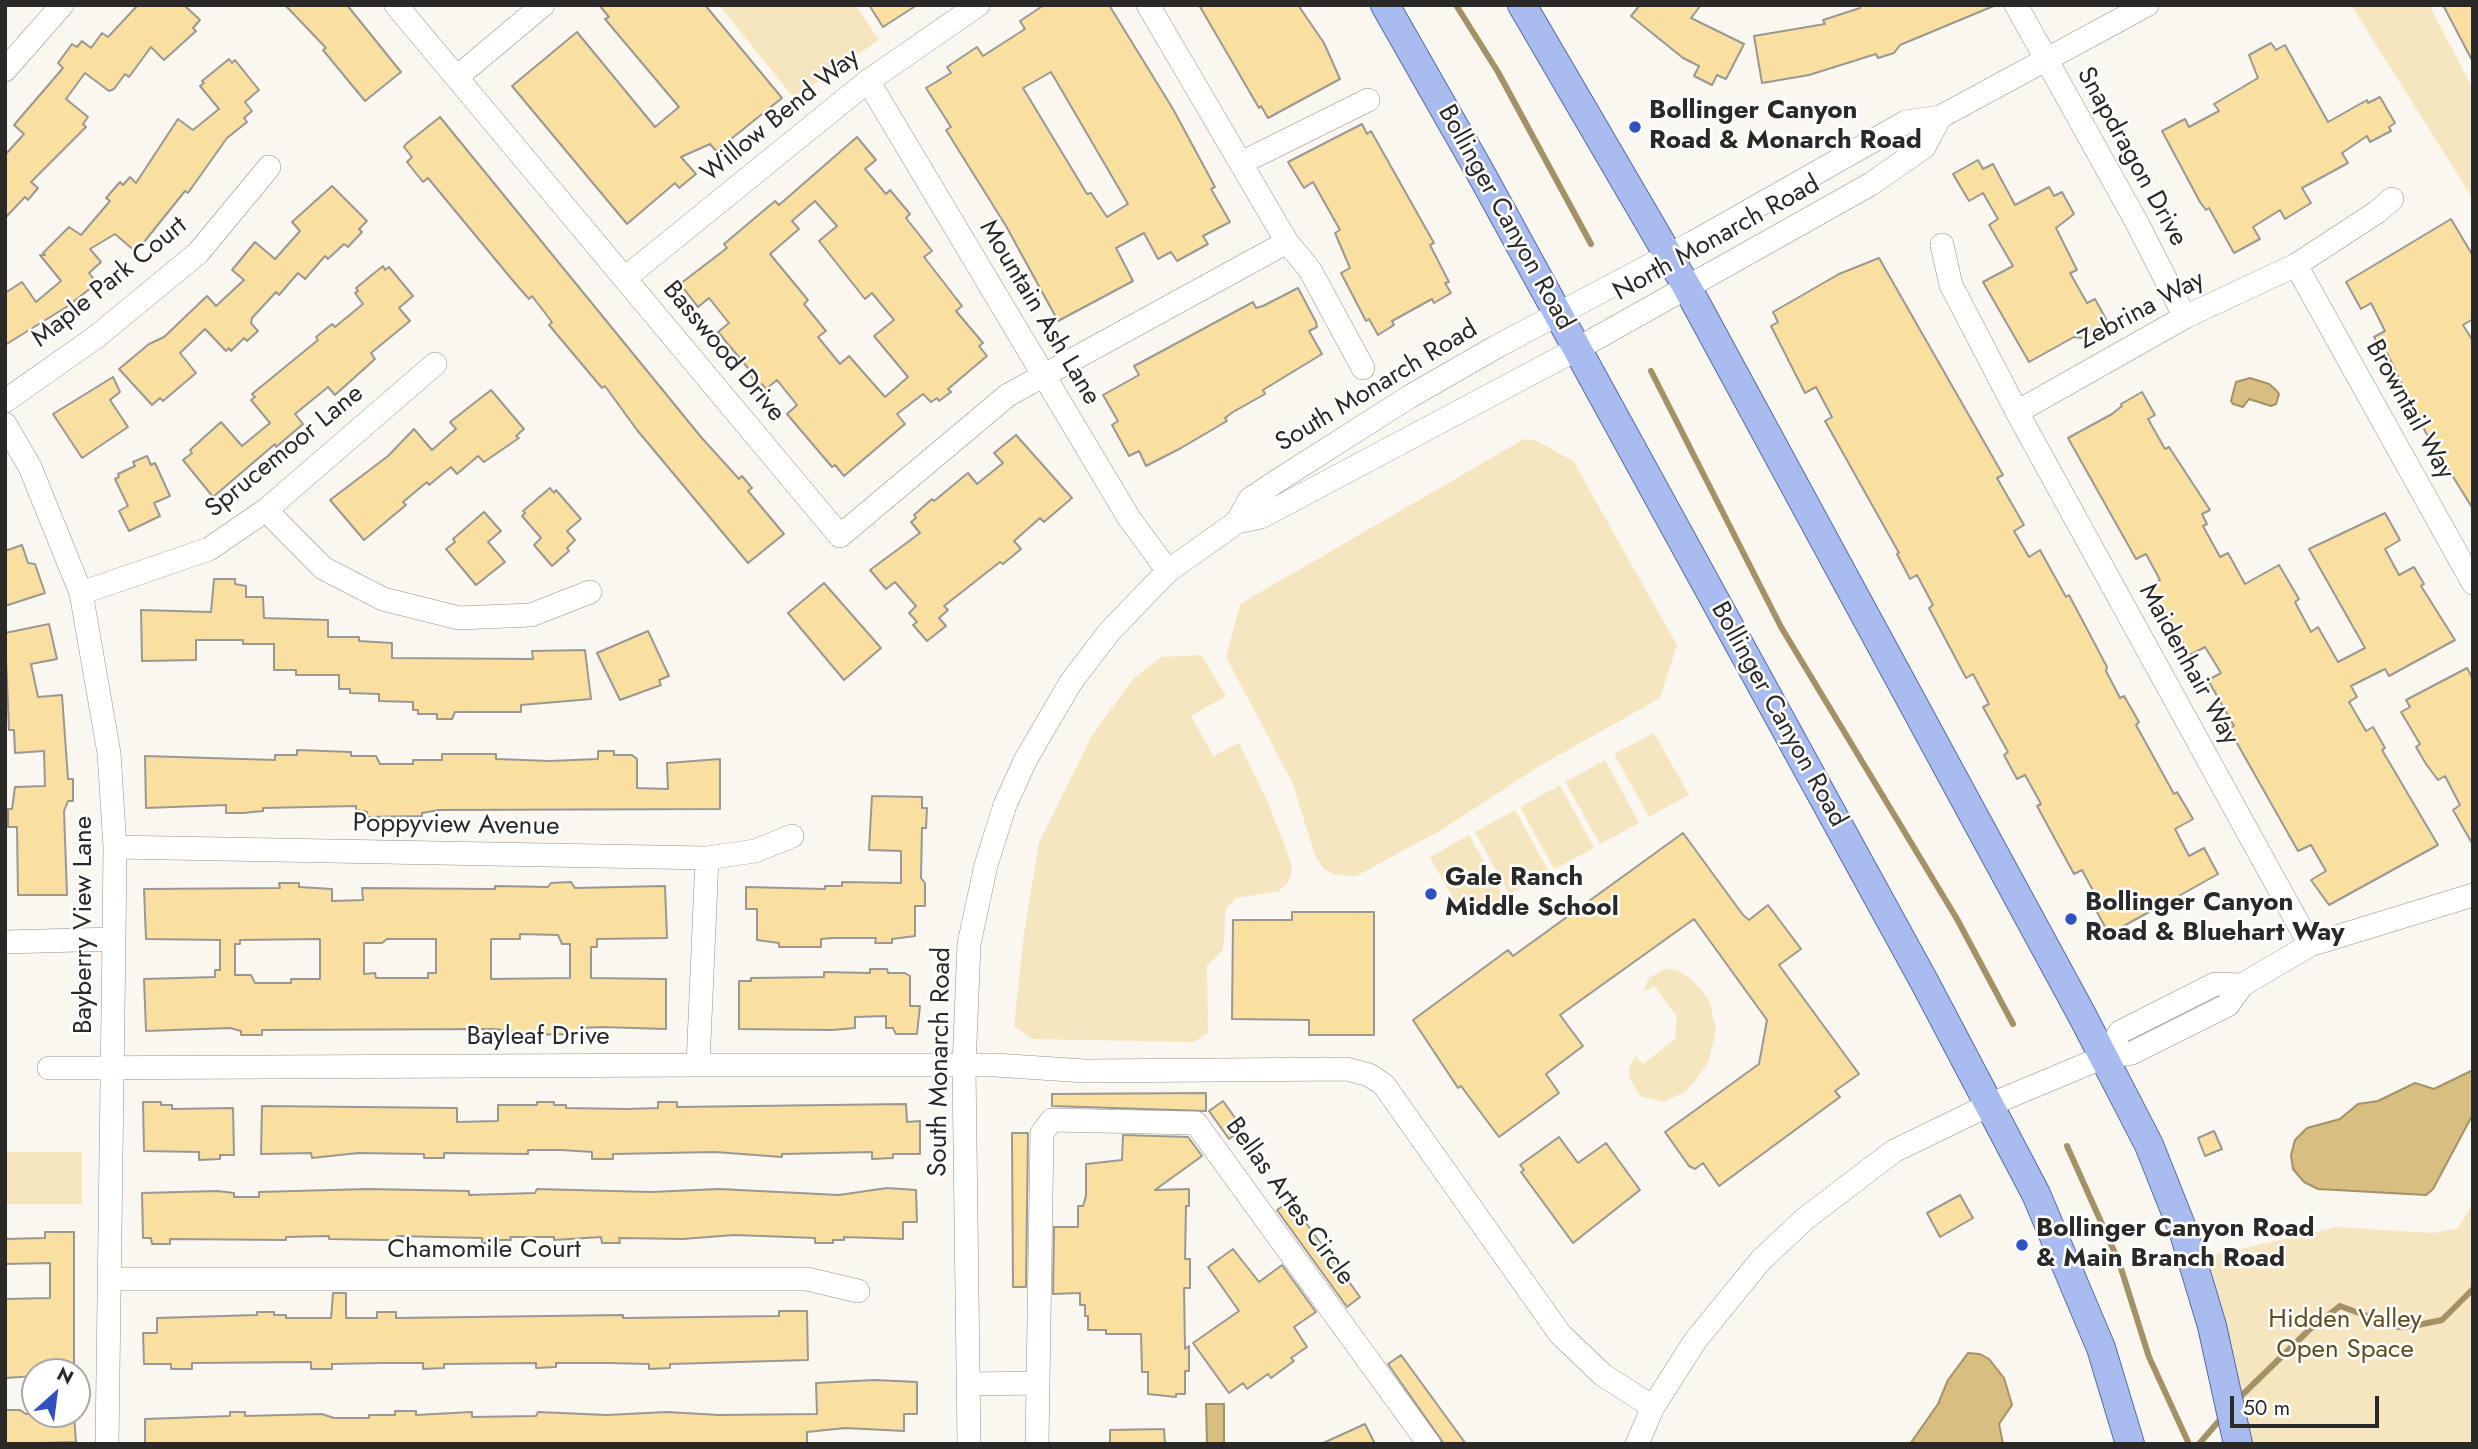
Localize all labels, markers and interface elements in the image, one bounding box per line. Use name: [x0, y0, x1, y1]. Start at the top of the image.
street label: Willow Bend Way: [695, 43, 867, 189]
street label: Snapdragon Drive: [2069, 62, 2193, 252]
place label: Bollinger Canyon Road & Monarch Road: [1649, 96, 1922, 158]
street label: Bollinger Canyon Road: [1430, 100, 1580, 336]
marker: Bollinger Canyon Road & Monarch Road: [1627, 119, 1643, 135]
street label: North Monarch Road: [1608, 169, 1826, 309]
street label: Maple Park Court: [26, 211, 194, 355]
street label: Mountain Ash Lane: [972, 215, 1106, 411]
street label: Zebrina Way: [2074, 265, 2210, 357]
street label: Basswood Drive: [655, 275, 791, 429]
street label: South Monarch Road: [1271, 314, 1483, 460]
street label: Browntail Way: [2358, 335, 2460, 485]
street label: Sprucemoor Lane: [200, 379, 370, 525]
street label: Maidenhair Way: [2131, 579, 2245, 751]
street label: Bollinger Canyon Road: [1703, 597, 1853, 833]
street label: Poppyview Avenue: [352, 809, 560, 843]
street label: Bayberry View Lane: [69, 816, 101, 1034]
place label: Gale Ranch Middle School: [1445, 863, 1619, 924]
marker: Gale Ranch Middle School: [1423, 886, 1439, 902]
place label: Bollinger Canyon Road & Bluehart Way: [2085, 888, 2345, 950]
marker: Bollinger Canyon Road & Bluehart Way: [2063, 911, 2079, 927]
street label: South Monarch Road: [923, 947, 959, 1177]
street label: Bayleaf Drive: [466, 1022, 610, 1054]
street label: Bellas Artes Circle: [1218, 1112, 1360, 1292]
place label: Bollinger Canyon Road & Main Branch Road: [2036, 1214, 2315, 1276]
street label: Chamomile Court: [387, 1235, 581, 1267]
marker: Bollinger Canyon Road & Main Branch Road: [2014, 1237, 2030, 1253]
park label: Hidden Valley Open Space: [2268, 1305, 2422, 1366]
north arrow: [21, 1358, 91, 1428]
text: N: [52, 1360, 78, 1391]
scale bar: [2233, 1382, 2382, 1426]
text: 50 m: [2243, 1393, 2290, 1423]

